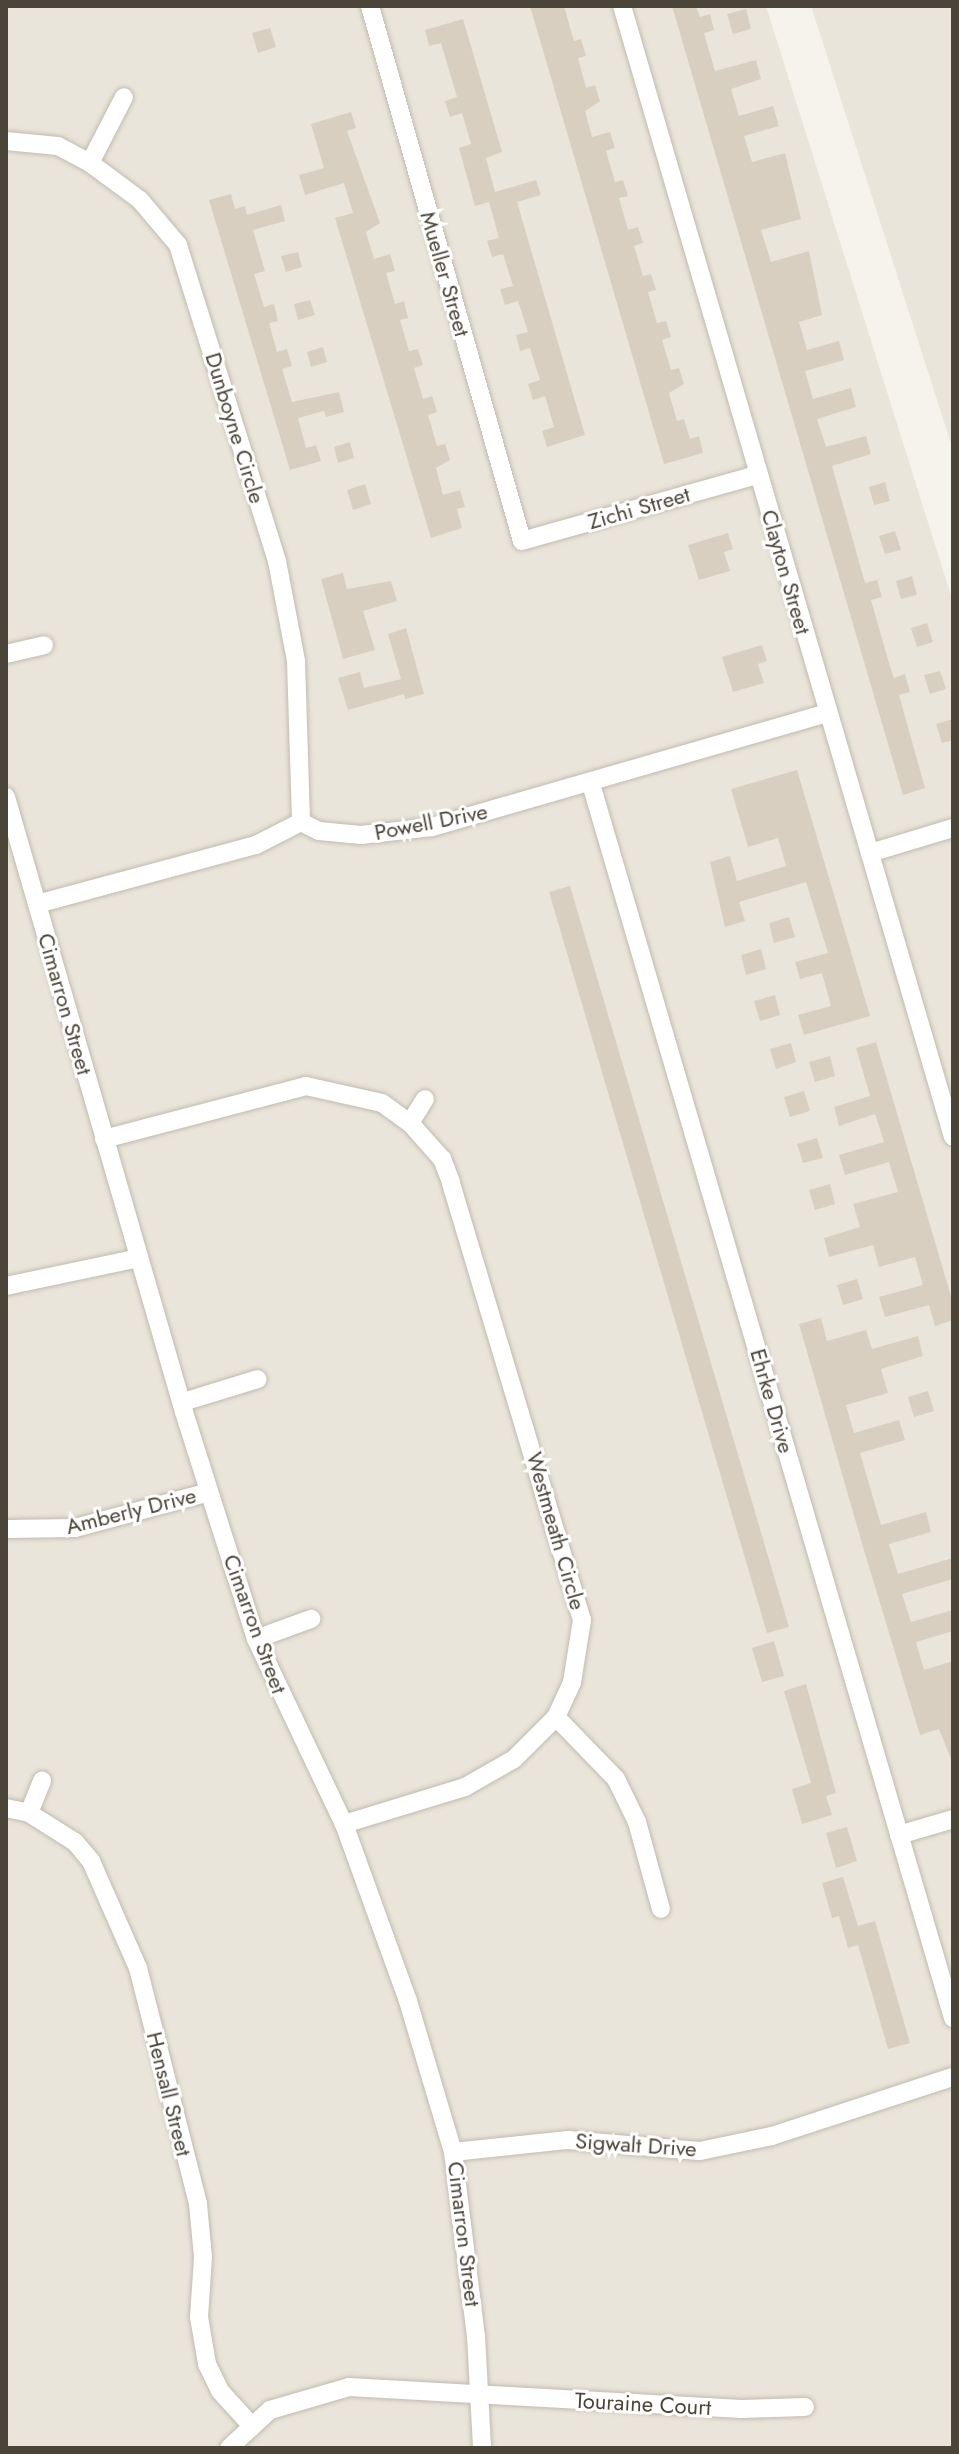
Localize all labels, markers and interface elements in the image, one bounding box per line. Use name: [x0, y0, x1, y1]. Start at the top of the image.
street label: Mueller Street: [415, 208, 475, 340]
street label: Dunboyne Circle: [200, 349, 270, 507]
street label: Zichi Street: [585, 481, 693, 535]
street label: Clayton Street: [756, 507, 816, 637]
street label: Powell Drive: [372, 798, 490, 846]
street label: Cimarron Street: [32, 930, 98, 1078]
street label: Ehrke Drive: [745, 1346, 799, 1456]
street label: Westmeath Circle: [521, 1449, 591, 1613]
street label: Amberly Drive: [63, 1482, 199, 1540]
street label: Cimarron Street: [218, 1551, 292, 1697]
street label: Hensall Street: [141, 2029, 197, 2159]
street label: Sigwalt Drive: [574, 2128, 698, 2162]
street label: Cimarron Street: [442, 2160, 486, 2308]
street label: Touraine Court: [574, 2387, 712, 2421]

